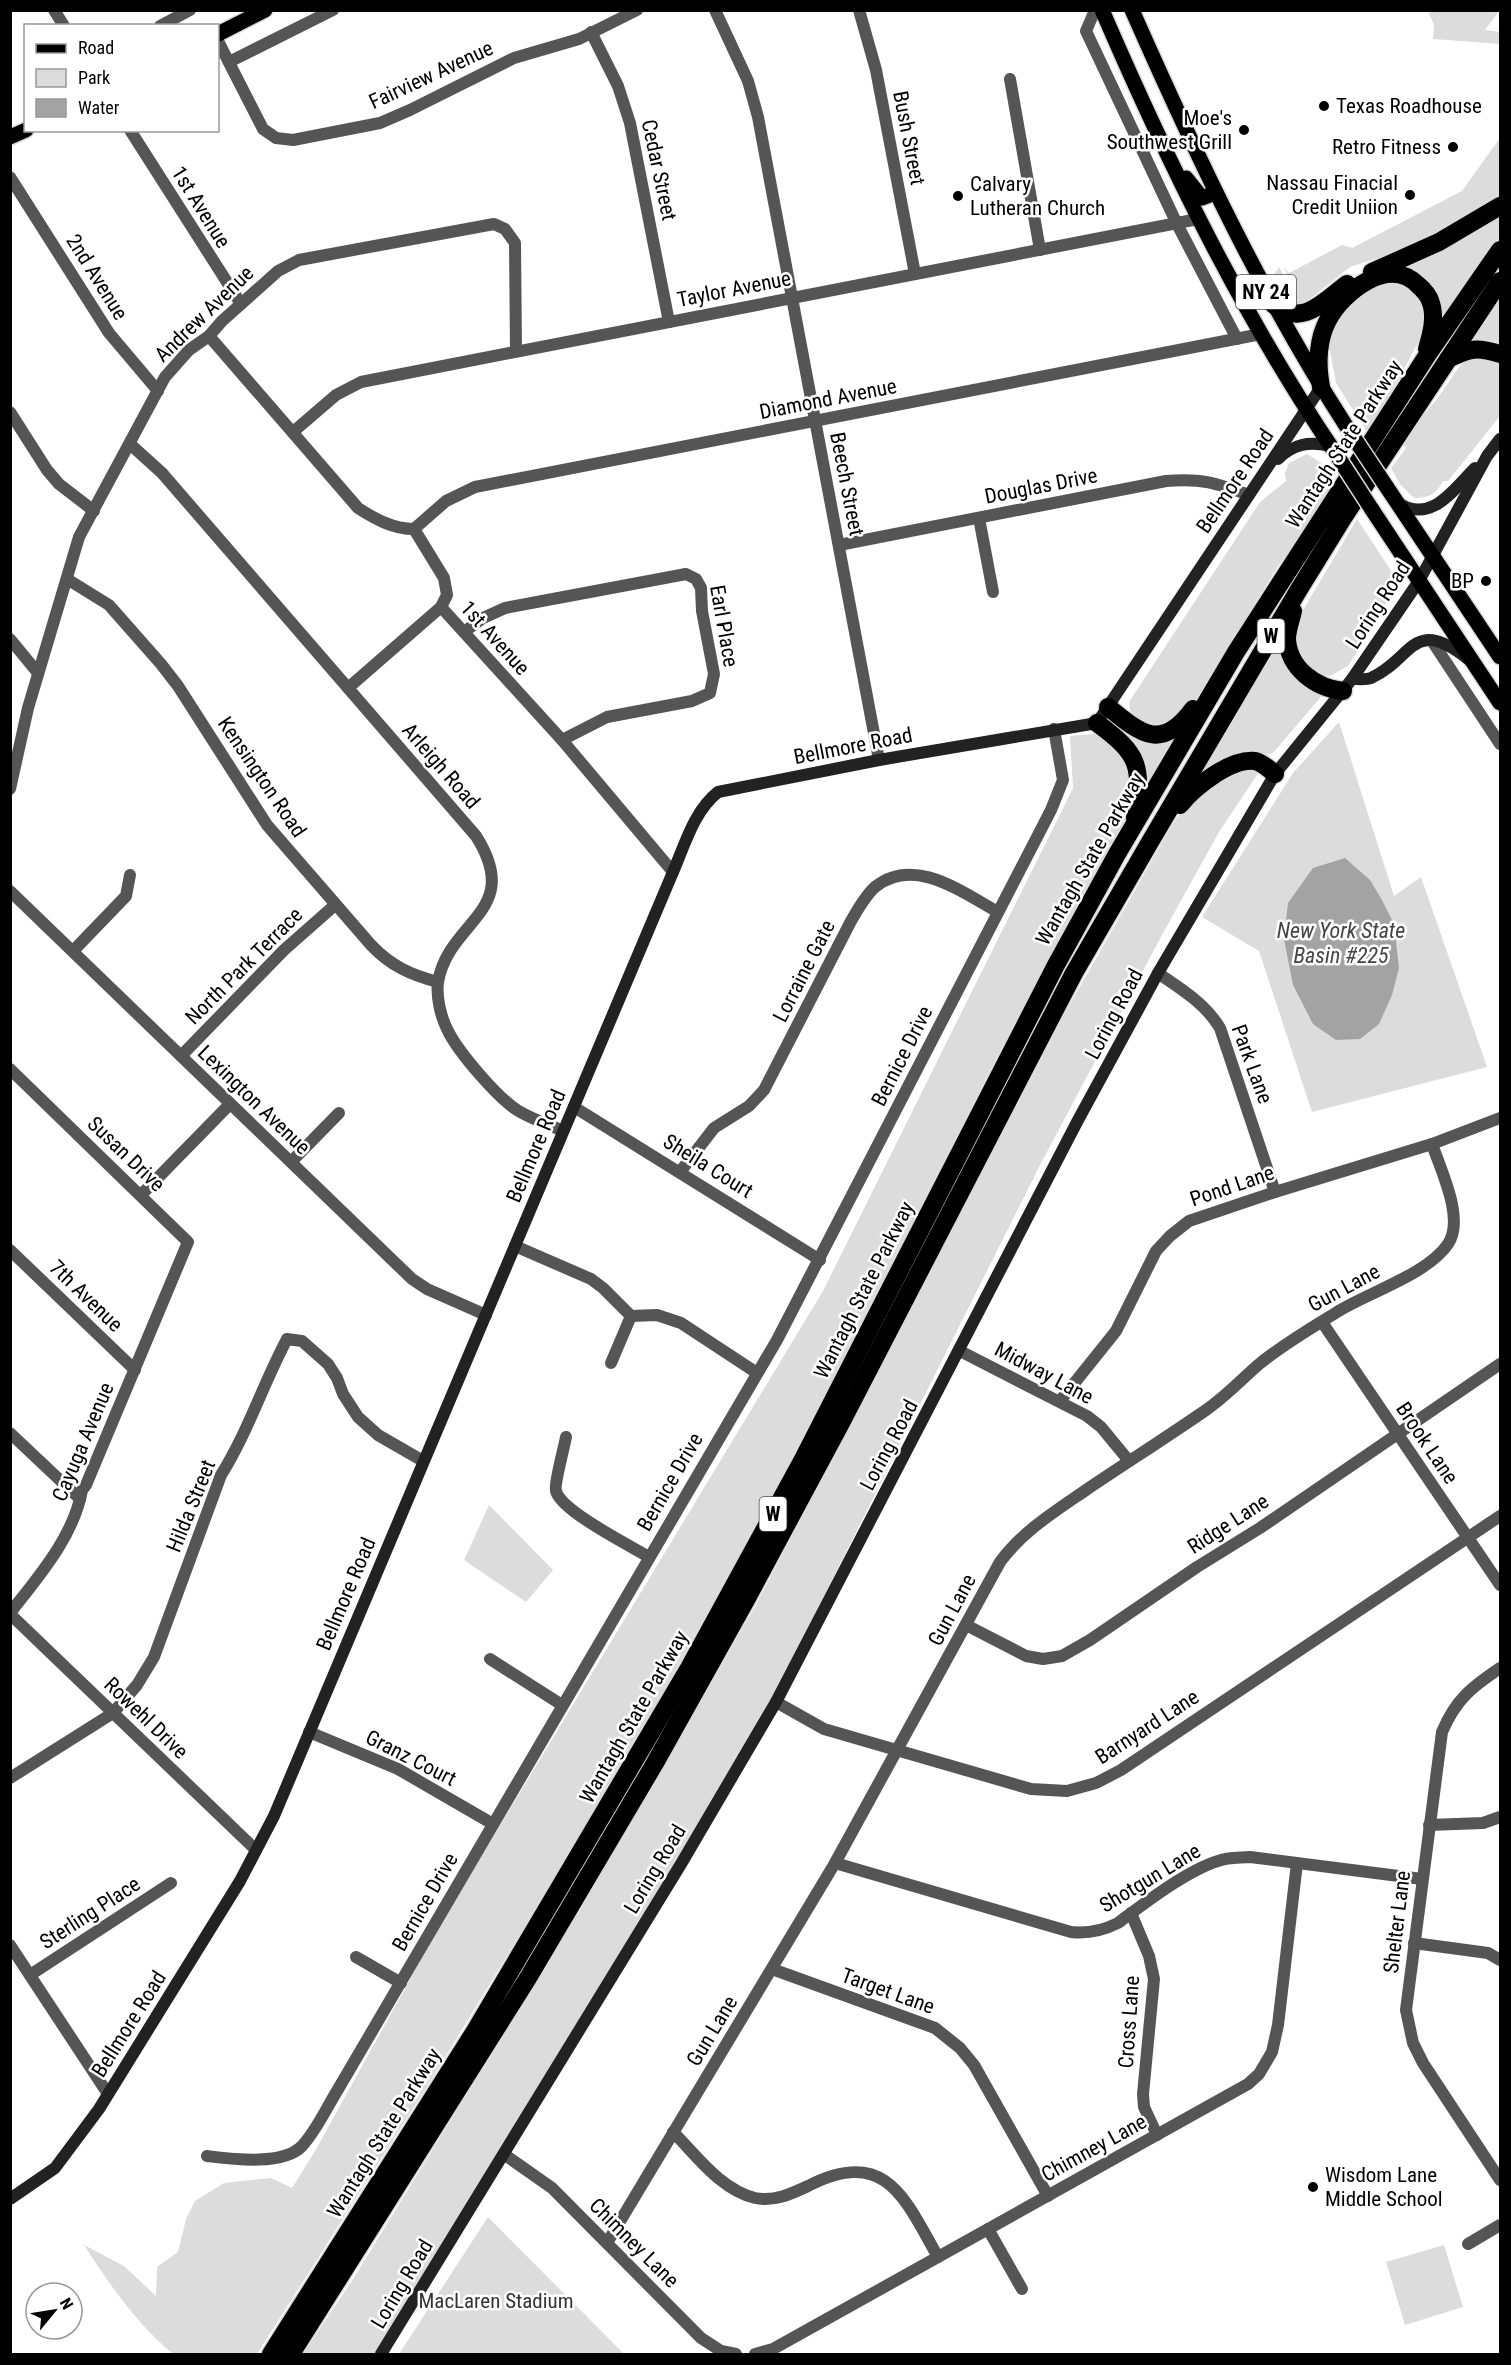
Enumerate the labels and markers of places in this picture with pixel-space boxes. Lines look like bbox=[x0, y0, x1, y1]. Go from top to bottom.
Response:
place label: Texas Roadhouse bbox=[1336, 94, 1482, 118]
marker: Texas Roadhouse bbox=[1317, 99, 1331, 113]
place label: Moe's Southwest Grill bbox=[1107, 106, 1232, 154]
marker: Moe's Southwest Grill bbox=[1237, 123, 1251, 137]
place label: Retro Fitness bbox=[1332, 135, 1441, 159]
marker: Retro Fitness bbox=[1446, 140, 1460, 154]
place label: Nassau Finacial Credit Uniion bbox=[1266, 171, 1398, 219]
place label: Calvary Lutheran Church bbox=[970, 172, 1105, 220]
marker: Nassau Finacial Credit Uniion bbox=[1403, 188, 1417, 202]
marker: Calvary Lutheran Church bbox=[951, 189, 965, 203]
place label: BP bbox=[1451, 569, 1474, 593]
marker: BP bbox=[1479, 574, 1493, 588]
place label: Wisdom Lane Middle School bbox=[1325, 2163, 1443, 2211]
marker: Wisdom Lane Middle School bbox=[1306, 2180, 1320, 2194]

